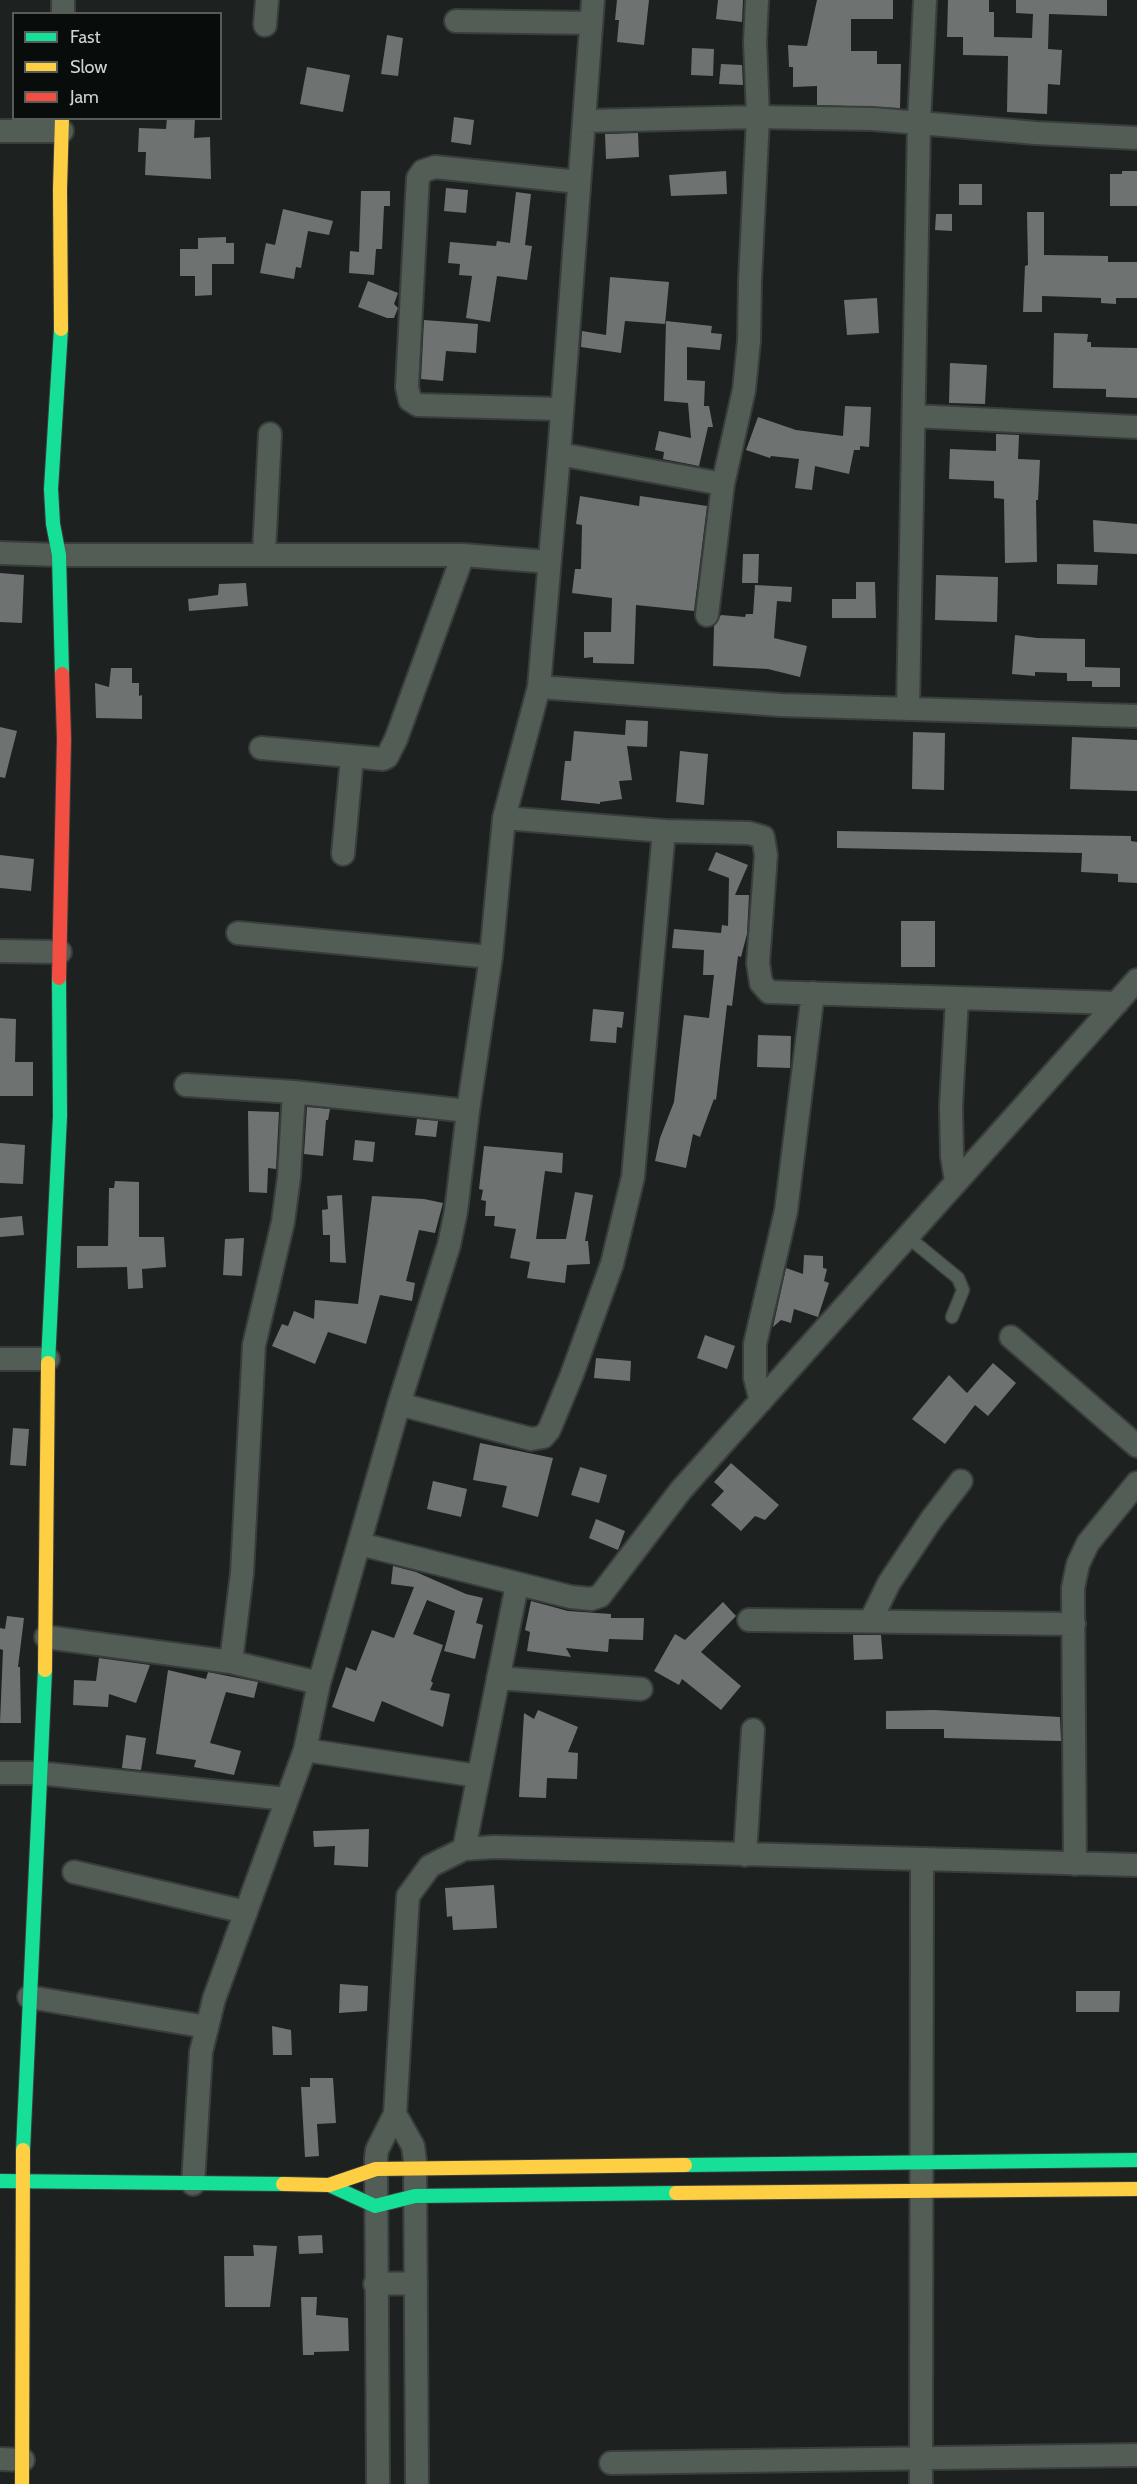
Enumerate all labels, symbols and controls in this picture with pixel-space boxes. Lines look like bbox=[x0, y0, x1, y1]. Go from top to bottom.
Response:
legend bbox=[12, 12, 222, 120]
text: Fast bbox=[70, 26, 101, 48]
text: Slow bbox=[70, 56, 107, 78]
text: Jam bbox=[70, 86, 99, 108]

